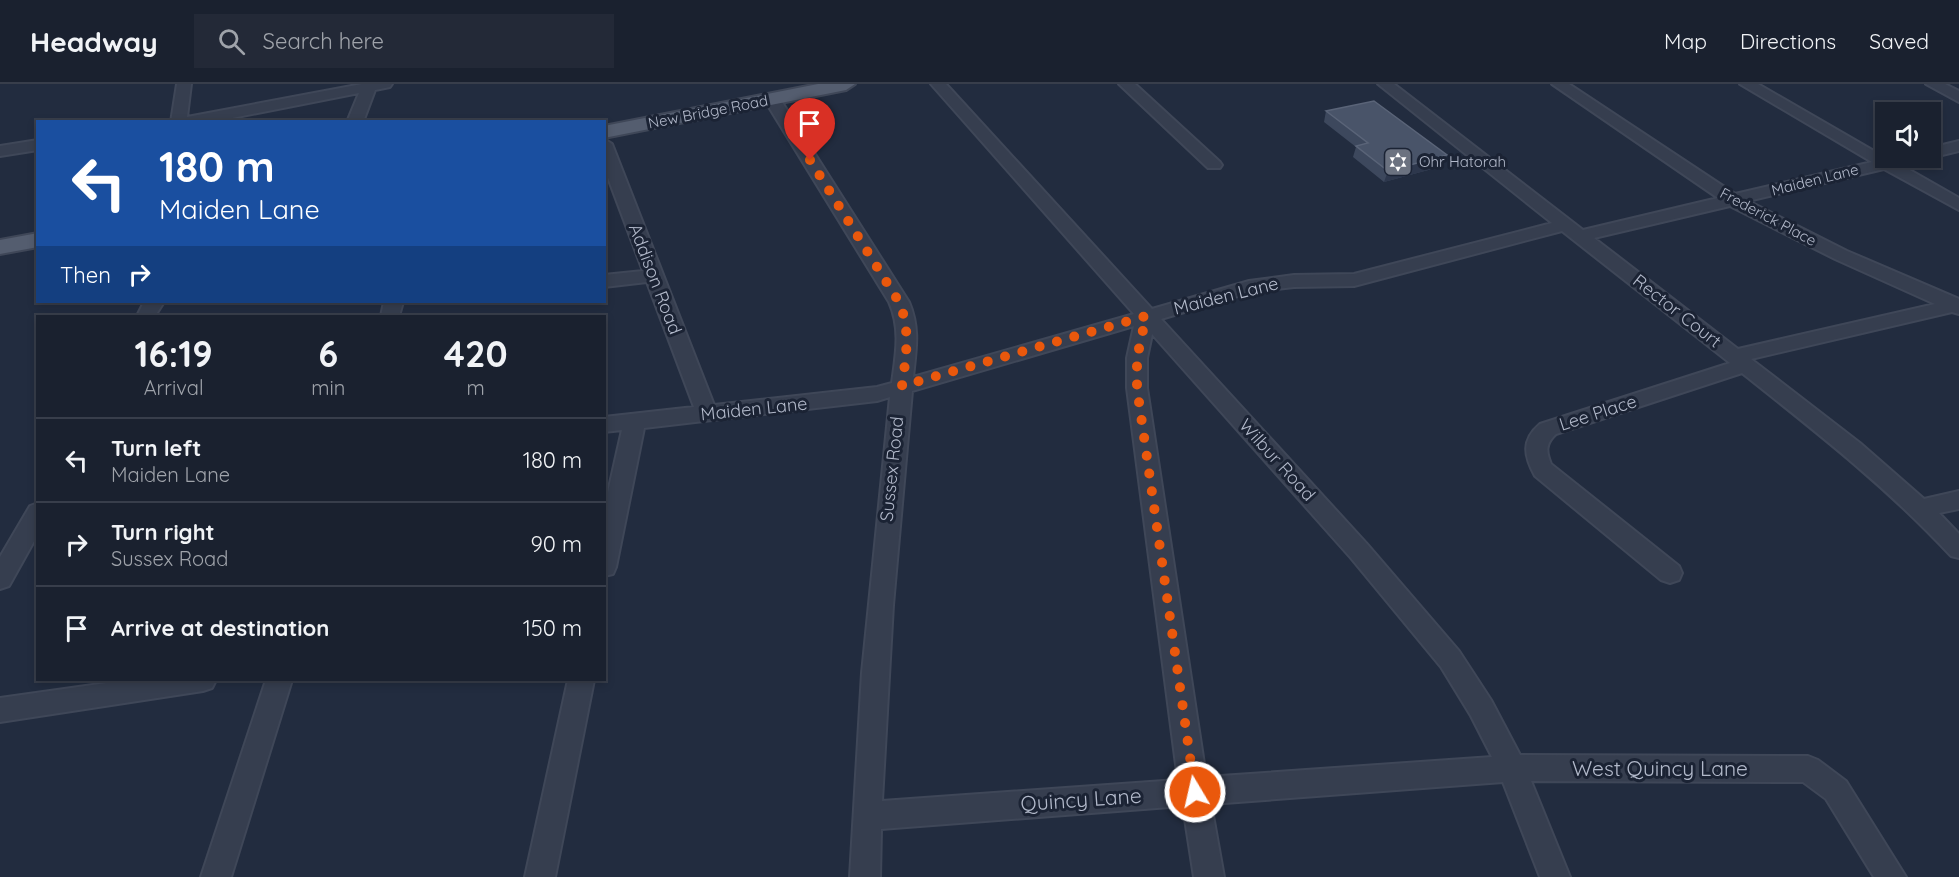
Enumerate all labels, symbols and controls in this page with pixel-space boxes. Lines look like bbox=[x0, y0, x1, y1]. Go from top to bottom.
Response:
search box bbox=[194, 14, 614, 68]
text: Headway bbox=[30, 24, 158, 59]
icon: search bbox=[215, 25, 248, 58]
text: Search here bbox=[263, 27, 384, 55]
text: Map bbox=[1664, 28, 1707, 54]
text: Directions bbox=[1740, 28, 1836, 54]
text: Saved bbox=[1869, 28, 1929, 54]
street label: New Bridge Road bbox=[646, 91, 769, 132]
pin bbox=[784, 98, 835, 160]
map controls bbox=[1875, 102, 1941, 168]
button: sound bbox=[1875, 102, 1941, 168]
icon: arrive bbox=[793, 107, 826, 140]
text: 180 m bbox=[159, 140, 275, 193]
icon: left bbox=[60, 144, 138, 222]
synagogue icon: Ohr Hatorah bbox=[1382, 146, 1414, 178]
place label: Ohr Hatorah bbox=[1419, 152, 1506, 171]
street label: Maiden Lane bbox=[1769, 159, 1860, 200]
street label: Frederick Place bbox=[1717, 183, 1820, 250]
text: Maiden Lane bbox=[159, 192, 320, 226]
street label: Addison Road bbox=[624, 220, 687, 337]
icon: right bbox=[123, 258, 156, 291]
text: Then bbox=[60, 261, 111, 289]
street label: Rector Court bbox=[1628, 269, 1726, 352]
street label: Maiden Lane bbox=[1171, 271, 1281, 320]
text: 16:19 bbox=[134, 331, 213, 376]
text: 6 bbox=[318, 331, 338, 376]
text: 420 bbox=[444, 331, 508, 376]
text: Arrival bbox=[144, 375, 204, 400]
text: min bbox=[311, 375, 345, 400]
text: m bbox=[467, 375, 485, 400]
street label: Lee Place bbox=[1556, 389, 1639, 436]
street label: Maiden Lane bbox=[699, 391, 808, 426]
street label: Wilbur Road bbox=[1234, 414, 1320, 506]
street label: Sussex Road bbox=[875, 415, 908, 523]
text: Turn left bbox=[111, 434, 201, 462]
icon: left bbox=[60, 444, 93, 477]
text: 180 m bbox=[523, 446, 582, 474]
text: Maiden Lane bbox=[111, 462, 230, 487]
text: Turn right bbox=[111, 518, 215, 546]
icon: right bbox=[60, 528, 93, 561]
text: 90 m bbox=[531, 530, 582, 558]
text: Sussex Road bbox=[111, 546, 228, 571]
icon: arrive bbox=[60, 612, 93, 645]
text: Arrive at destination bbox=[111, 614, 329, 642]
text: 150 m bbox=[523, 614, 582, 642]
street label: West Quincy Lane bbox=[1572, 755, 1748, 781]
position arrow bbox=[1163, 760, 1227, 824]
street label: Quincy Lane bbox=[1020, 782, 1142, 816]

